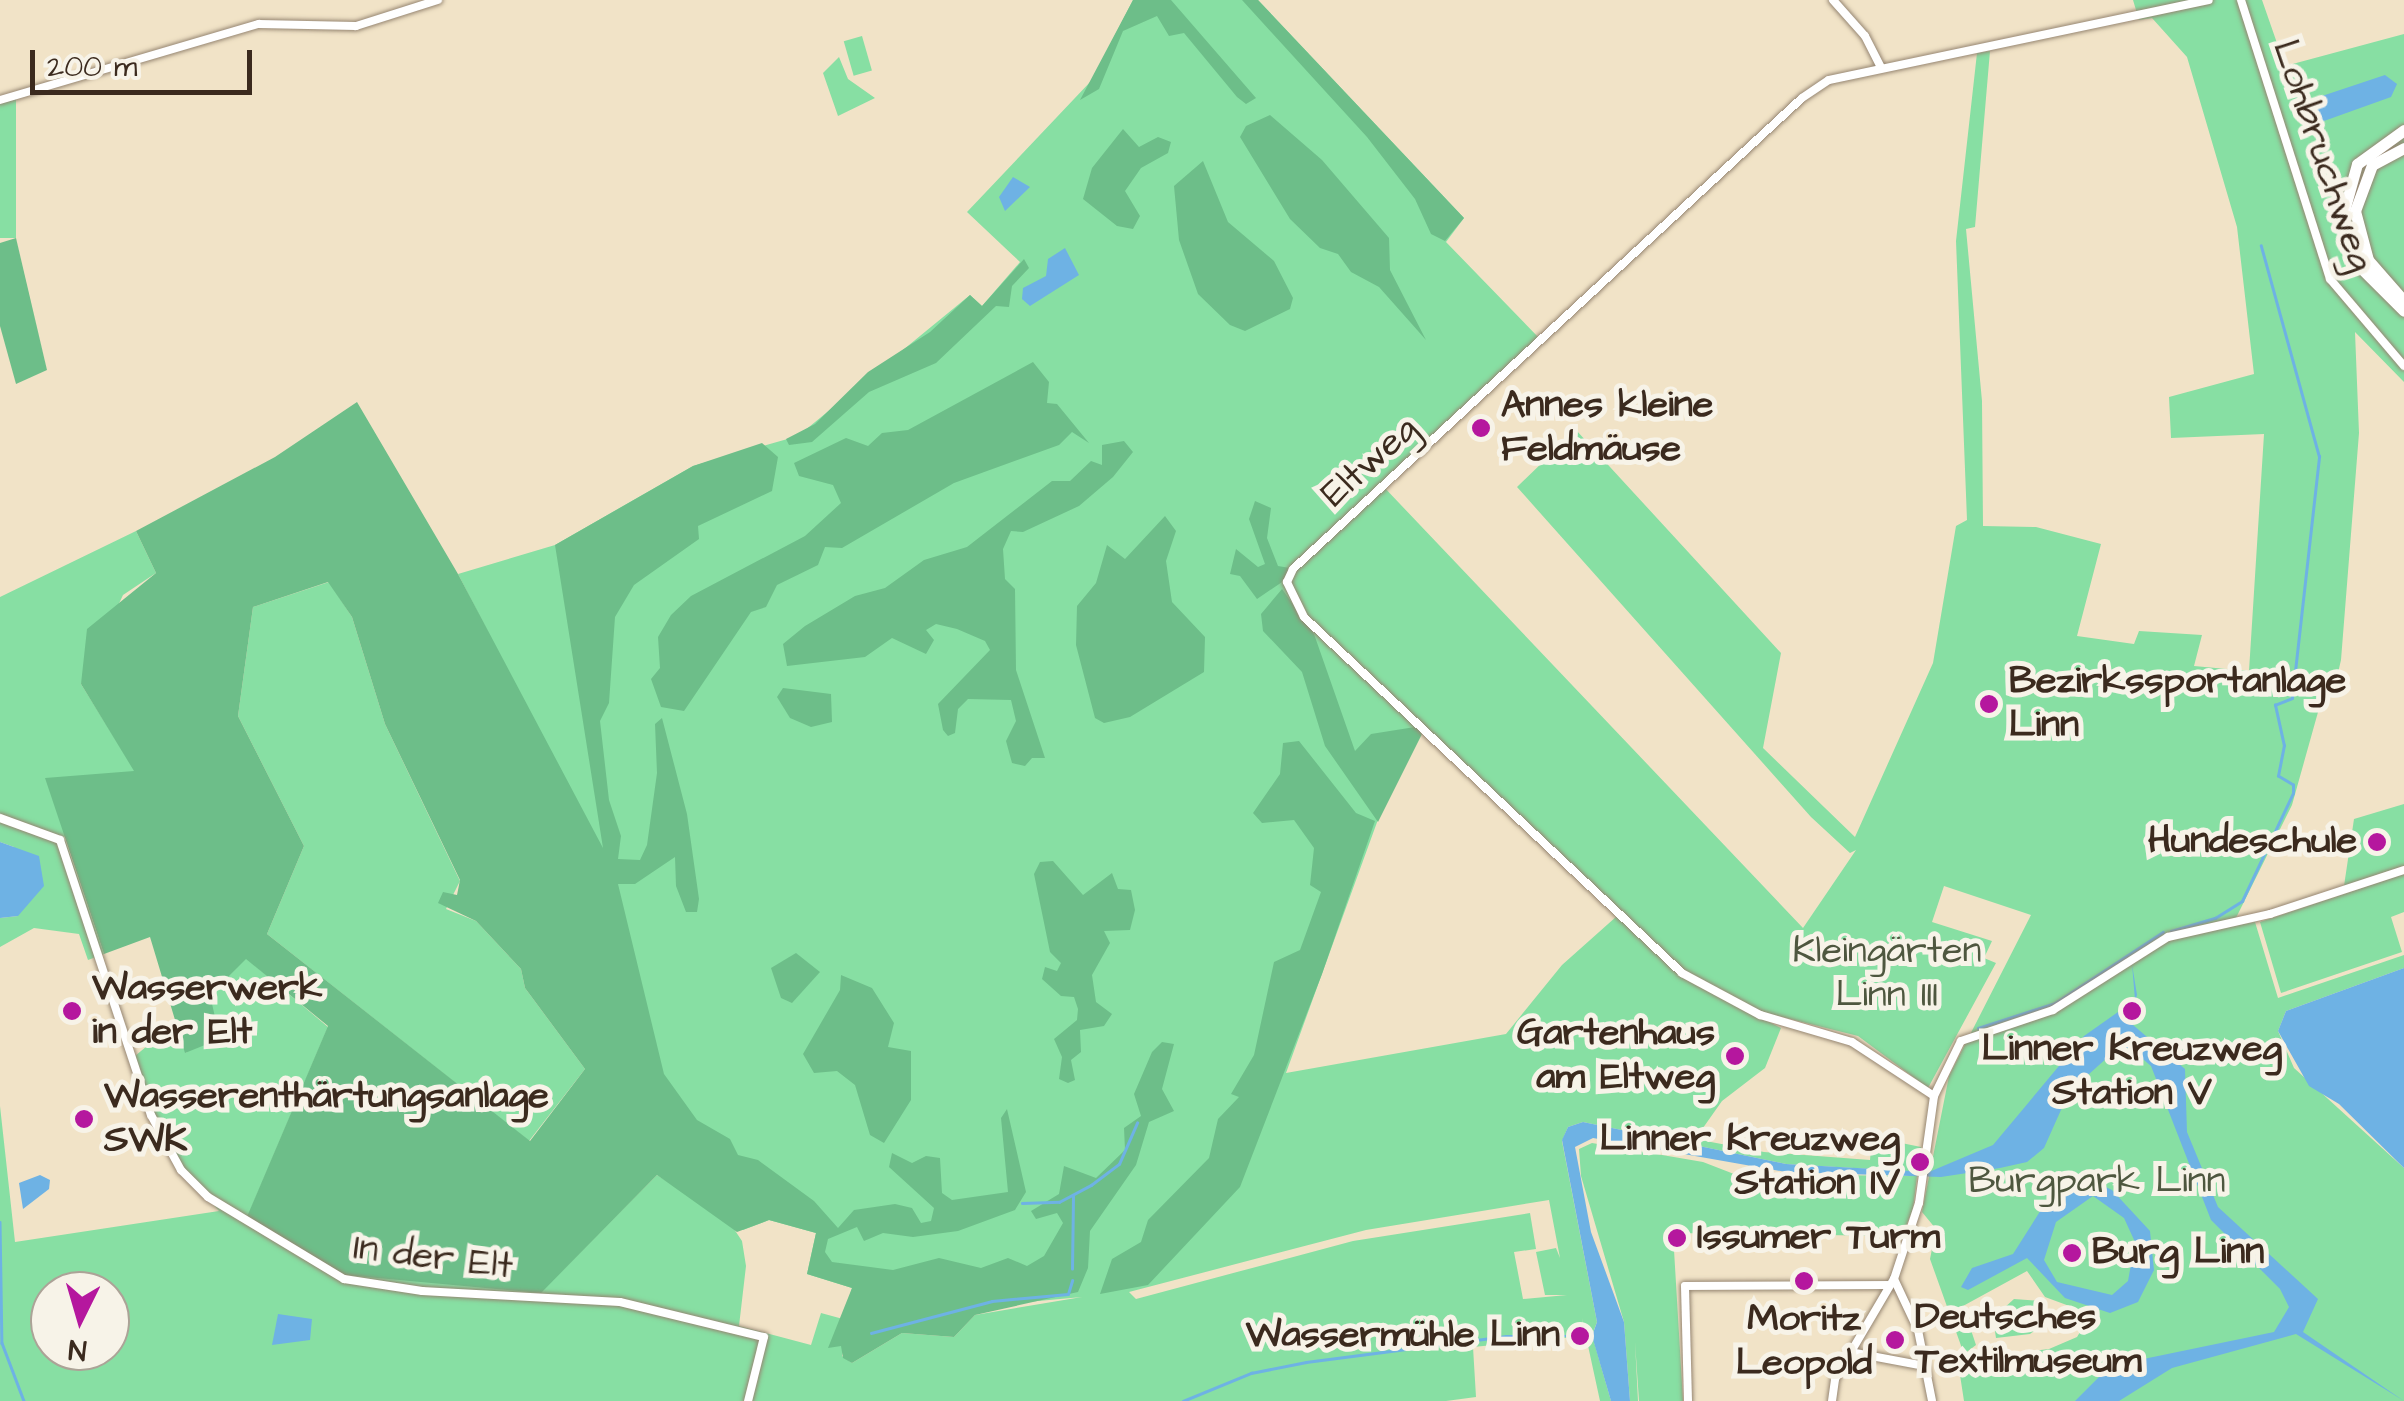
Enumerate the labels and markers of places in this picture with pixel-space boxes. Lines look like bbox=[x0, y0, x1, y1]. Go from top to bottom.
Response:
place label: Annes kleine Feldmäuse bbox=[1501, 383, 1713, 472]
marker: Annes kleine Feldmäuse bbox=[1470, 417, 1492, 439]
place label: Bezirkssportanlage Linn bbox=[2009, 659, 2346, 748]
marker: Bezirkssportanlage Linn bbox=[1978, 693, 2000, 715]
place label: Hundeschule bbox=[2148, 819, 2357, 865]
marker: Hundeschule bbox=[2366, 831, 2388, 853]
place label: Wasserwerk in der Elt bbox=[92, 966, 322, 1056]
marker: Wasserwerk in der Elt bbox=[61, 1000, 83, 1022]
marker: Linner Kreuzweg Station V bbox=[2121, 1000, 2143, 1022]
place label: Gartenhaus am Eltweg bbox=[1517, 1011, 1715, 1100]
place label: Linner Kreuzweg Station V bbox=[1982, 1027, 2282, 1116]
marker: Gartenhaus am Eltweg bbox=[1724, 1045, 1746, 1067]
place label: Wasserenthärtungsanlage SWK bbox=[104, 1074, 549, 1164]
marker: Wasserenthärtungsanlage SWK bbox=[73, 1108, 95, 1130]
place label: Linner Kreuzweg Station IV bbox=[1600, 1117, 1900, 1206]
marker: Linner Kreuzweg Station IV bbox=[1909, 1151, 1931, 1173]
place label: Issumer Turm bbox=[1697, 1215, 1940, 1261]
marker: Issumer Turm bbox=[1666, 1227, 1688, 1249]
place label: Burg Linn bbox=[2092, 1230, 2264, 1276]
marker: Burg Linn bbox=[2061, 1242, 2083, 1264]
marker: Moritz Leopold bbox=[1793, 1270, 1815, 1292]
place label: Deutsches Textilmuseum bbox=[1915, 1295, 2142, 1385]
place label: Moritz Leopold bbox=[1736, 1297, 1872, 1386]
place label: Wassermühle Linn bbox=[1246, 1313, 1560, 1359]
marker: Wassermühle Linn bbox=[1569, 1325, 1591, 1347]
marker: Deutsches Textilmuseum bbox=[1884, 1329, 1906, 1351]

